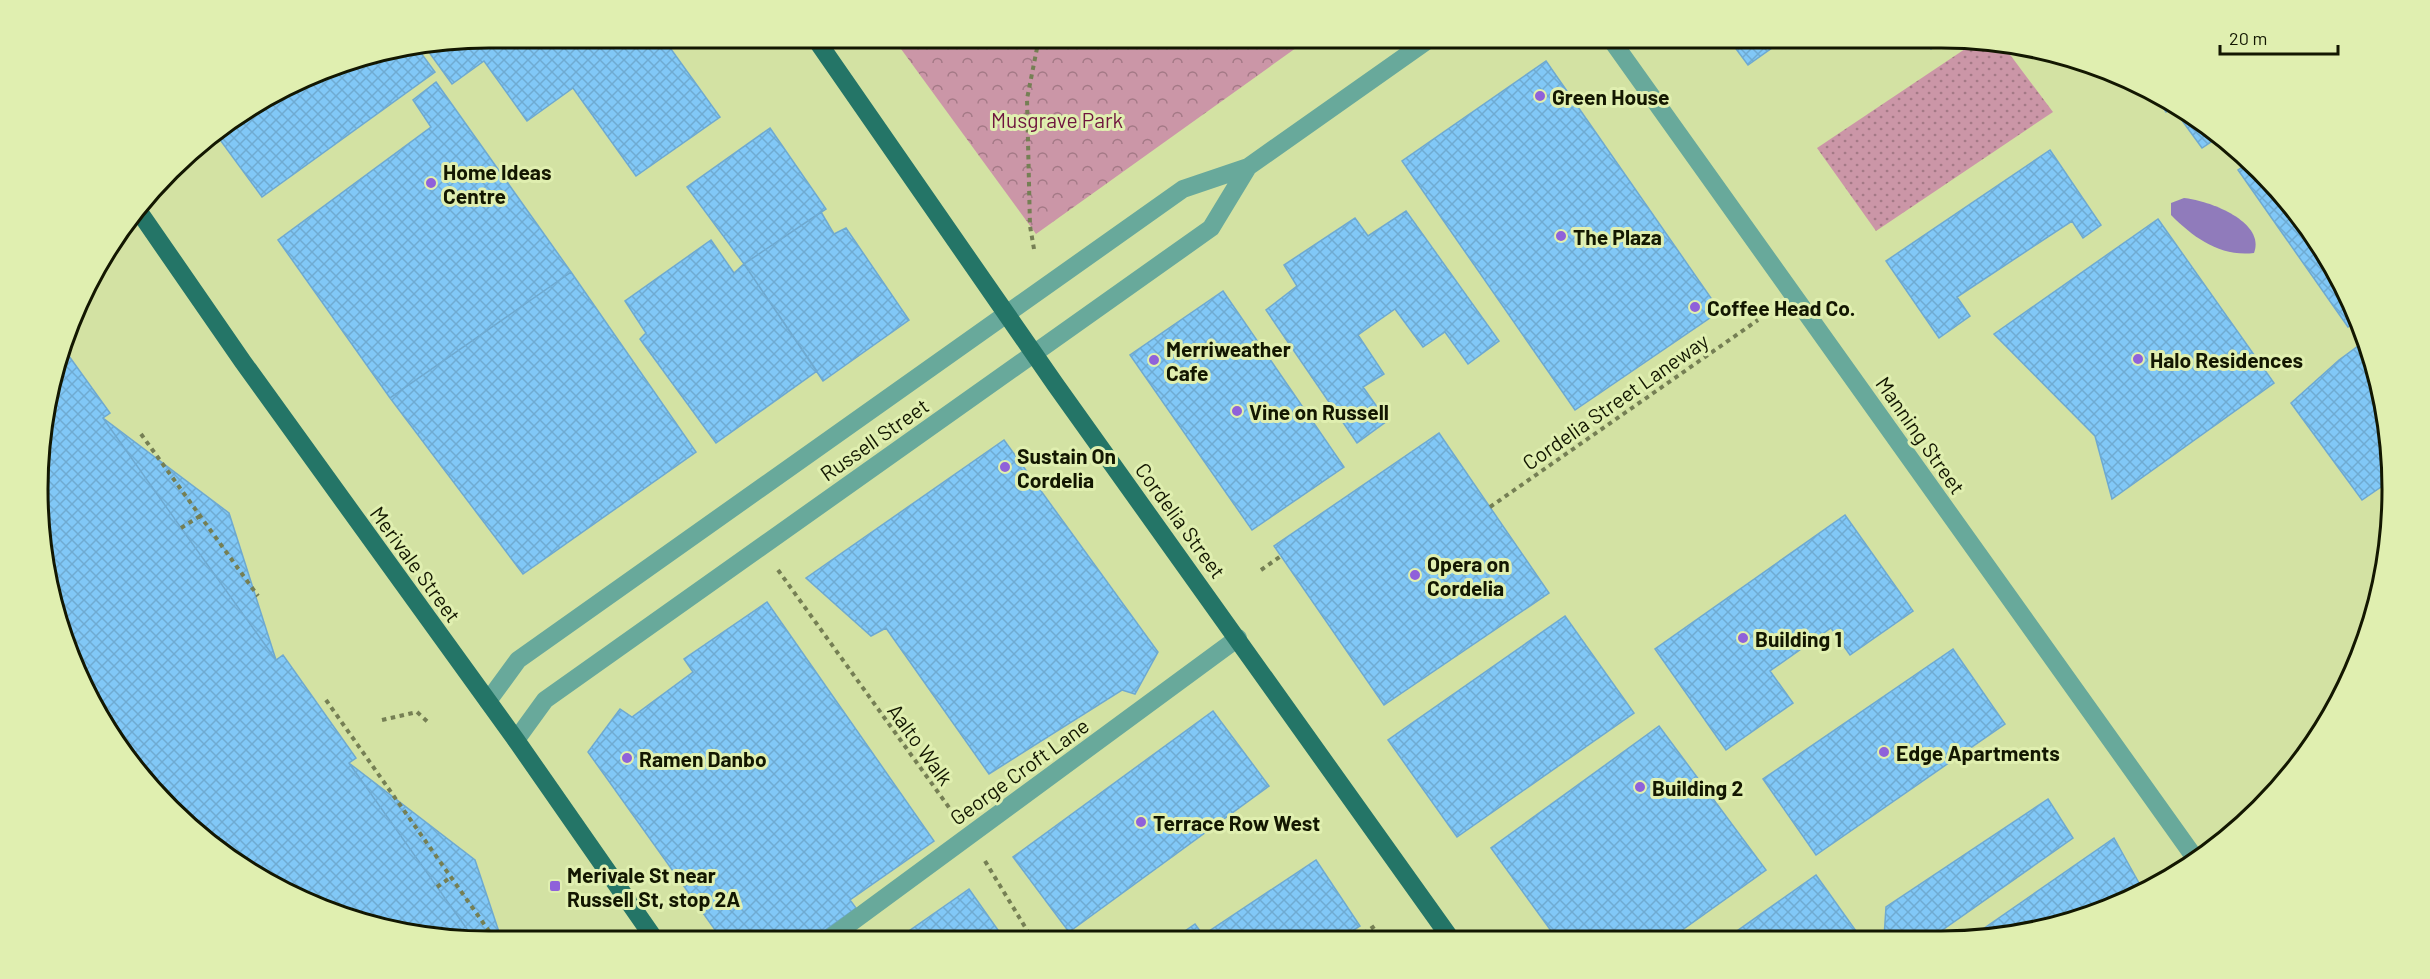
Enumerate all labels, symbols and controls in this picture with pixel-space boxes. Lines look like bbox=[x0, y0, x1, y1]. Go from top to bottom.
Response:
scale bar bbox=[2220, 18, 2338, 56]
text: 20 m bbox=[2229, 27, 2267, 49]
place label: Green House bbox=[1552, 84, 1670, 109]
marker: Green House bbox=[1533, 89, 1547, 103]
park label: Musgrave Park bbox=[991, 107, 1123, 132]
place label: Home Ideas Centre bbox=[443, 159, 551, 208]
marker: Home Ideas Centre bbox=[424, 176, 438, 190]
place label: The Plaza bbox=[1573, 224, 1662, 249]
marker: The Plaza bbox=[1554, 229, 1568, 243]
place label: Coffee Head Co. bbox=[1707, 295, 1855, 320]
marker: Coffee Head Co. bbox=[1688, 300, 1702, 314]
street label: Cordelia Street Laneway bbox=[1517, 327, 1713, 475]
place label: Merriweather Cafe bbox=[1166, 336, 1291, 385]
place label: Halo Residences bbox=[2150, 347, 2303, 372]
marker: Halo Residences bbox=[2131, 352, 2145, 366]
marker: Merriweather Cafe bbox=[1147, 353, 1161, 367]
street label: Manning Street bbox=[1871, 371, 1971, 499]
street label: Russell Street bbox=[815, 393, 933, 485]
place label: Vine on Russell bbox=[1249, 399, 1389, 424]
marker: Vine on Russell bbox=[1230, 404, 1244, 418]
place label: Sustain On Cordelia bbox=[1017, 443, 1116, 492]
street label: Cordelia Street bbox=[1131, 457, 1231, 583]
marker: Sustain On Cordelia bbox=[998, 460, 1012, 474]
street label: Merivale Street bbox=[366, 501, 466, 627]
place label: Opera on Cordelia bbox=[1427, 551, 1510, 600]
marker: Opera on Cordelia bbox=[1408, 568, 1422, 582]
place label: Building 1 bbox=[1755, 626, 1842, 651]
marker: Building 1 bbox=[1736, 631, 1750, 645]
street label: Aalto Walk bbox=[883, 698, 959, 790]
street label: George Croft Lane bbox=[945, 712, 1093, 830]
place label: Edge Apartments bbox=[1896, 740, 2060, 765]
marker: Edge Apartments bbox=[1877, 745, 1891, 759]
place label: Ramen Danbo bbox=[639, 746, 767, 771]
marker: Ramen Danbo bbox=[620, 751, 634, 765]
place label: Building 2 bbox=[1652, 775, 1743, 800]
marker: Building 2 bbox=[1633, 780, 1647, 794]
place label: Terrace Row West bbox=[1153, 810, 1320, 835]
marker: Terrace Row West bbox=[1134, 815, 1148, 829]
place label: Merivale St near Russell St, stop 2A bbox=[567, 862, 740, 911]
marker: Merivale St near Russell St, stop 2A bbox=[548, 879, 562, 893]

